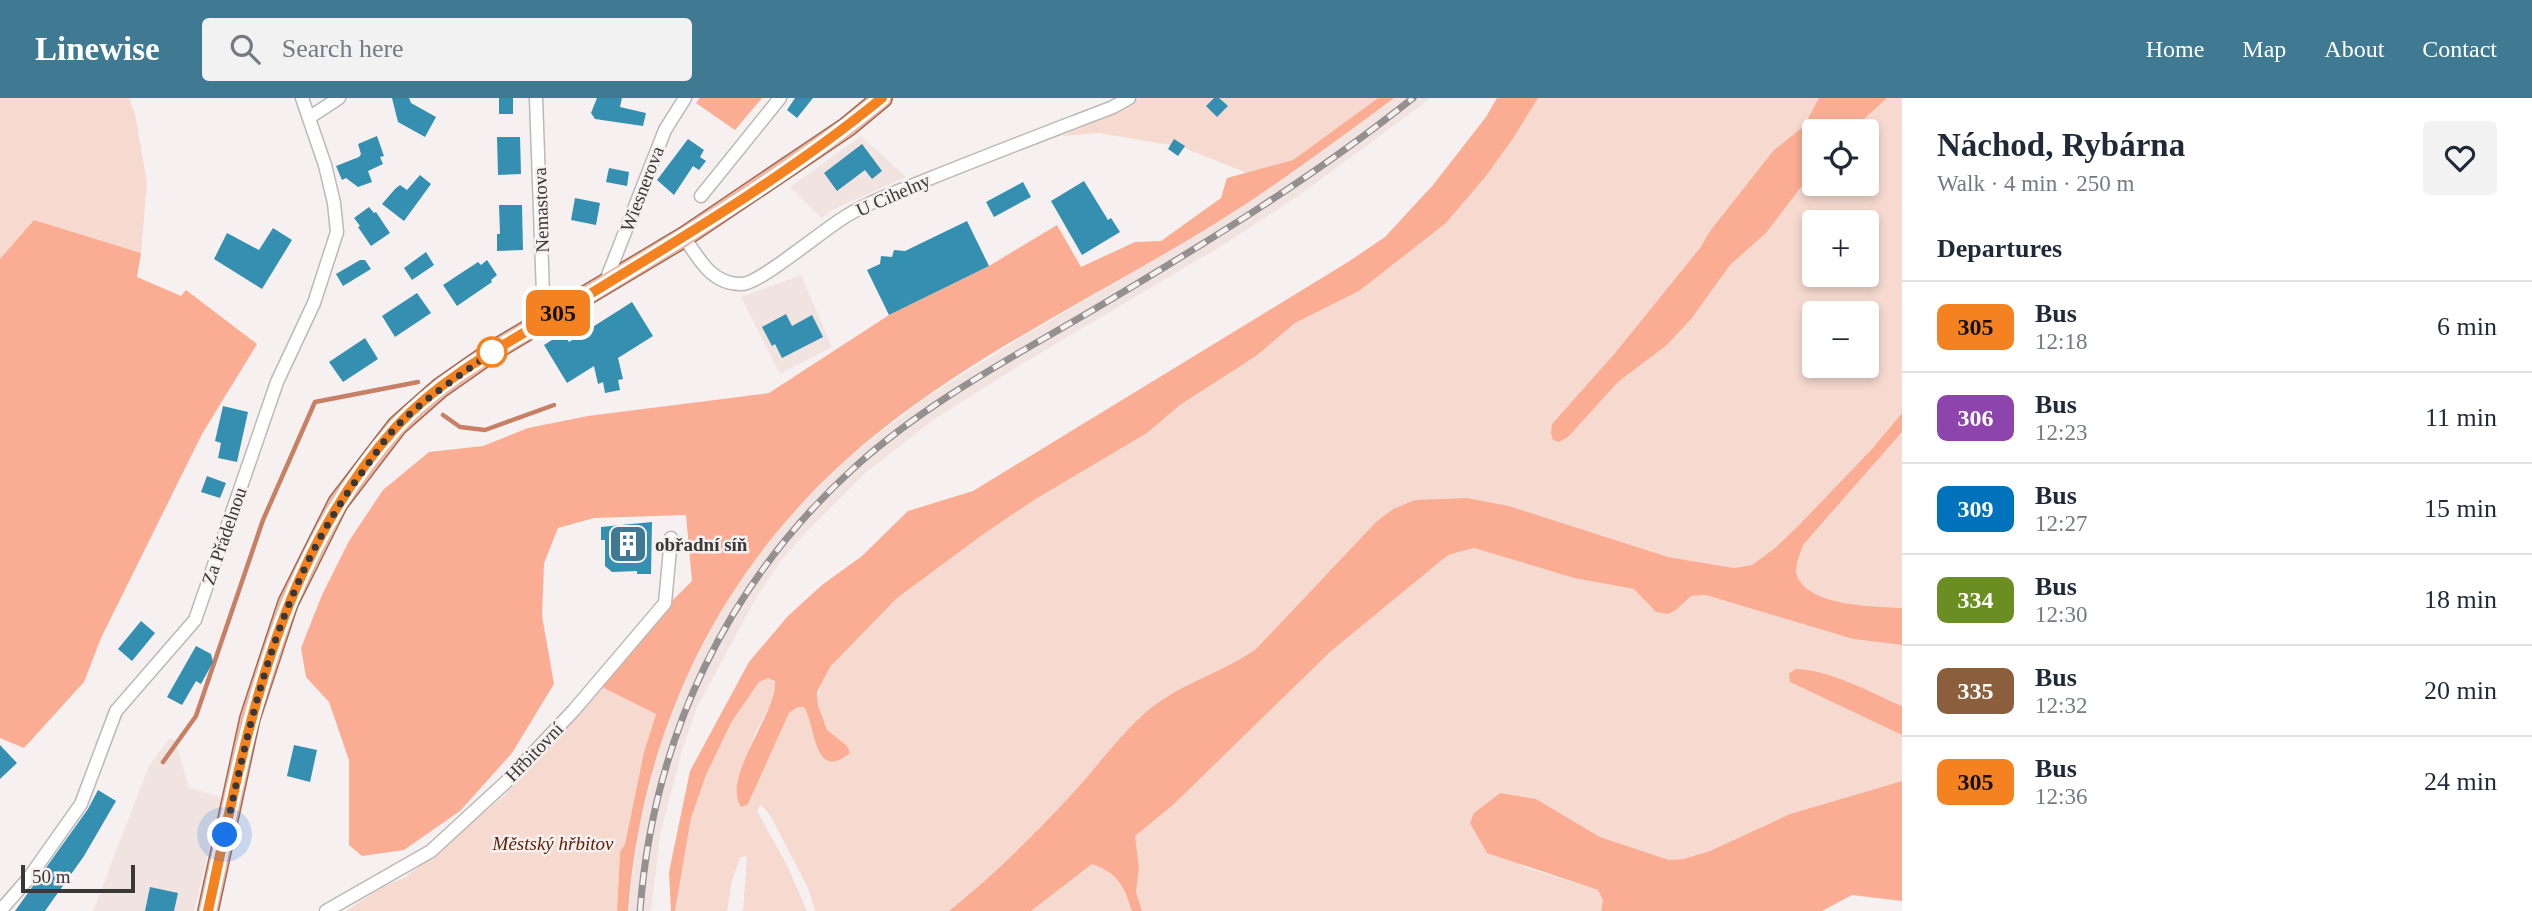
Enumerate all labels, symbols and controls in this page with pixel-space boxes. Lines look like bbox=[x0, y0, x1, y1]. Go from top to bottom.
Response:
search box bbox=[202, 18, 692, 81]
icon: search bbox=[226, 30, 264, 68]
text: Linewise bbox=[35, 31, 160, 67]
text: Search here bbox=[282, 34, 404, 63]
text: Home bbox=[2146, 36, 2204, 62]
text: Map bbox=[2242, 36, 2286, 62]
text: About bbox=[2324, 36, 2384, 62]
text: Contact bbox=[2422, 36, 2497, 62]
map controls bbox=[1802, 119, 1879, 378]
button: locate bbox=[1802, 119, 1879, 196]
button: heart bbox=[2423, 121, 2497, 195]
text: Náchod, Rybárna bbox=[1937, 127, 2185, 163]
street label: Wiesnerova bbox=[616, 143, 668, 235]
street label: Nemastova bbox=[529, 166, 553, 253]
street label: U Cihelny bbox=[853, 169, 934, 221]
text: Walk · 4 min · 250 m bbox=[1937, 171, 2134, 196]
button: + bbox=[1802, 210, 1879, 287]
text: Departures bbox=[1937, 234, 2062, 263]
line badge: 305 bbox=[518, 290, 598, 336]
text: Bus bbox=[2035, 299, 2077, 328]
text: 305 bbox=[540, 300, 576, 326]
button: − bbox=[1802, 301, 1879, 378]
text: 6 min bbox=[2437, 312, 2497, 341]
text: 305 bbox=[1958, 314, 1994, 340]
text: 12:18 bbox=[2035, 329, 2087, 354]
unlabelled marker bbox=[477, 337, 507, 367]
text: Bus bbox=[2035, 390, 2077, 419]
text: 11 min bbox=[2425, 403, 2497, 432]
text: 306 bbox=[1958, 405, 1994, 431]
text: 12:23 bbox=[2035, 420, 2087, 445]
text: Bus bbox=[2035, 481, 2077, 510]
street label: Za Přádelnou bbox=[197, 484, 251, 588]
text: 15 min bbox=[2424, 494, 2497, 523]
text: 309 bbox=[1958, 496, 1994, 522]
text: 12:27 bbox=[2035, 511, 2087, 536]
building icon: obřadní síň bbox=[607, 523, 649, 565]
place label: obřadní síň bbox=[655, 534, 748, 555]
text: Bus bbox=[2035, 572, 2077, 601]
text: 18 min bbox=[2424, 585, 2497, 614]
text: 334 bbox=[1958, 587, 1994, 613]
text: 12:30 bbox=[2035, 602, 2087, 627]
text: Bus bbox=[2035, 663, 2077, 692]
text: 20 min bbox=[2424, 676, 2497, 705]
text: 335 bbox=[1958, 678, 1994, 704]
text: 12:32 bbox=[2035, 693, 2087, 718]
street label: Hřbitovní bbox=[501, 718, 568, 786]
text: Bus bbox=[2035, 754, 2077, 783]
text: 24 min bbox=[2424, 767, 2497, 796]
text: 305 bbox=[1958, 769, 1994, 795]
text: 12:36 bbox=[2035, 784, 2087, 809]
your location bbox=[207, 817, 242, 852]
park label: Městský hřbitov bbox=[492, 833, 614, 854]
scale bar bbox=[21, 862, 135, 894]
text: 50 m bbox=[32, 866, 71, 887]

